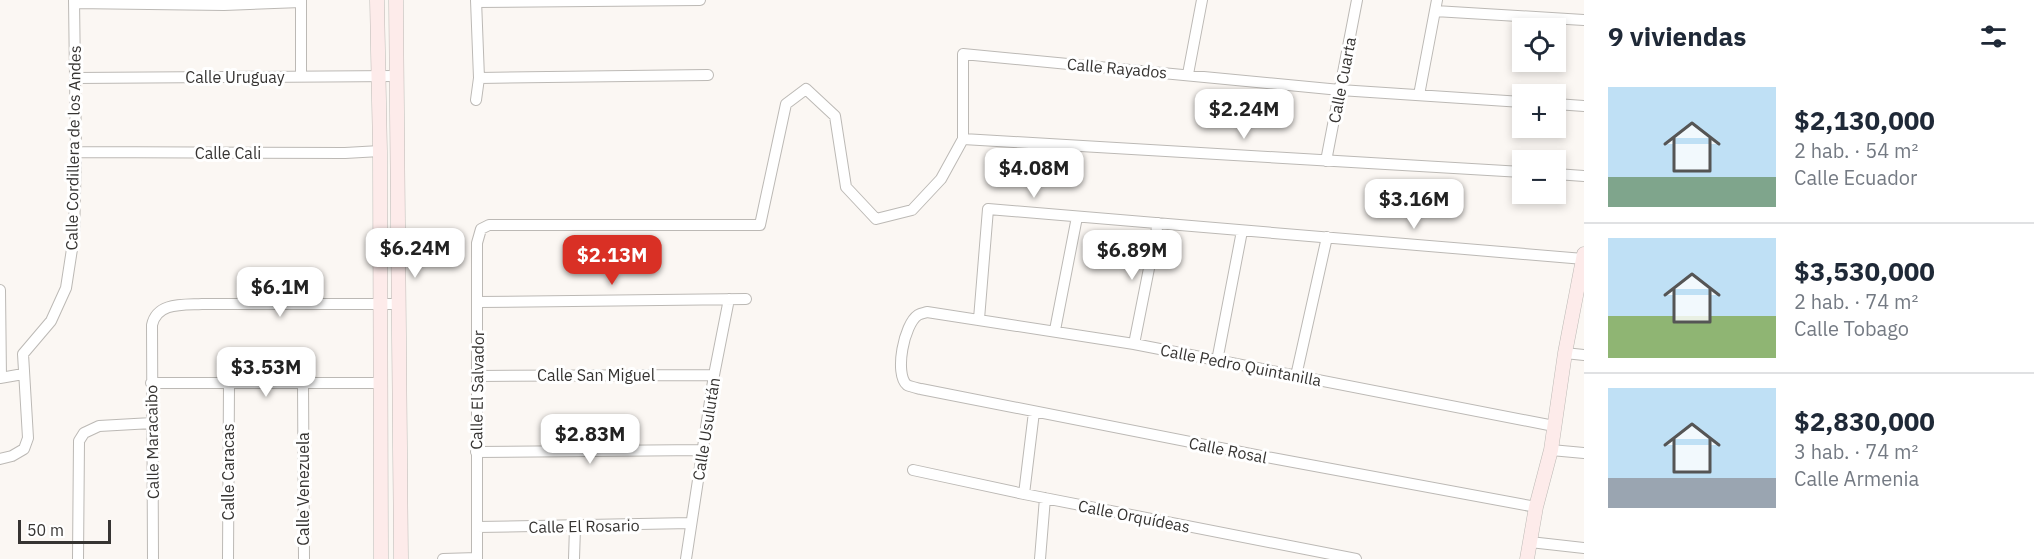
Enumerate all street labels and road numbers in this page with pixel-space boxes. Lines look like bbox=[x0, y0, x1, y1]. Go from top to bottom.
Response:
street label: Calle Cuarta bbox=[1324, 35, 1360, 125]
street label: Calle Cordillera de los Andes bbox=[61, 45, 85, 251]
street label: Calle Rayados bbox=[1066, 54, 1168, 82]
street label: Calle Uruguay bbox=[185, 67, 285, 87]
street label: Calle Cali bbox=[195, 143, 261, 163]
street label: Calle El Salvador bbox=[466, 330, 488, 450]
street label: Calle Pedro Quintanilla bbox=[1159, 340, 1324, 391]
street label: Calle San Miguel bbox=[537, 365, 655, 385]
street label: Calle Usulután bbox=[688, 376, 724, 482]
street label: Calle Maracaibo bbox=[141, 385, 163, 499]
street label: Calle Caracas bbox=[218, 424, 238, 520]
street label: Calle Venezuela bbox=[293, 432, 313, 546]
street label: Calle Rosal bbox=[1187, 433, 1269, 467]
street label: Calle Orquídeas bbox=[1076, 495, 1192, 537]
street label: Calle El Rosario bbox=[528, 515, 640, 537]

